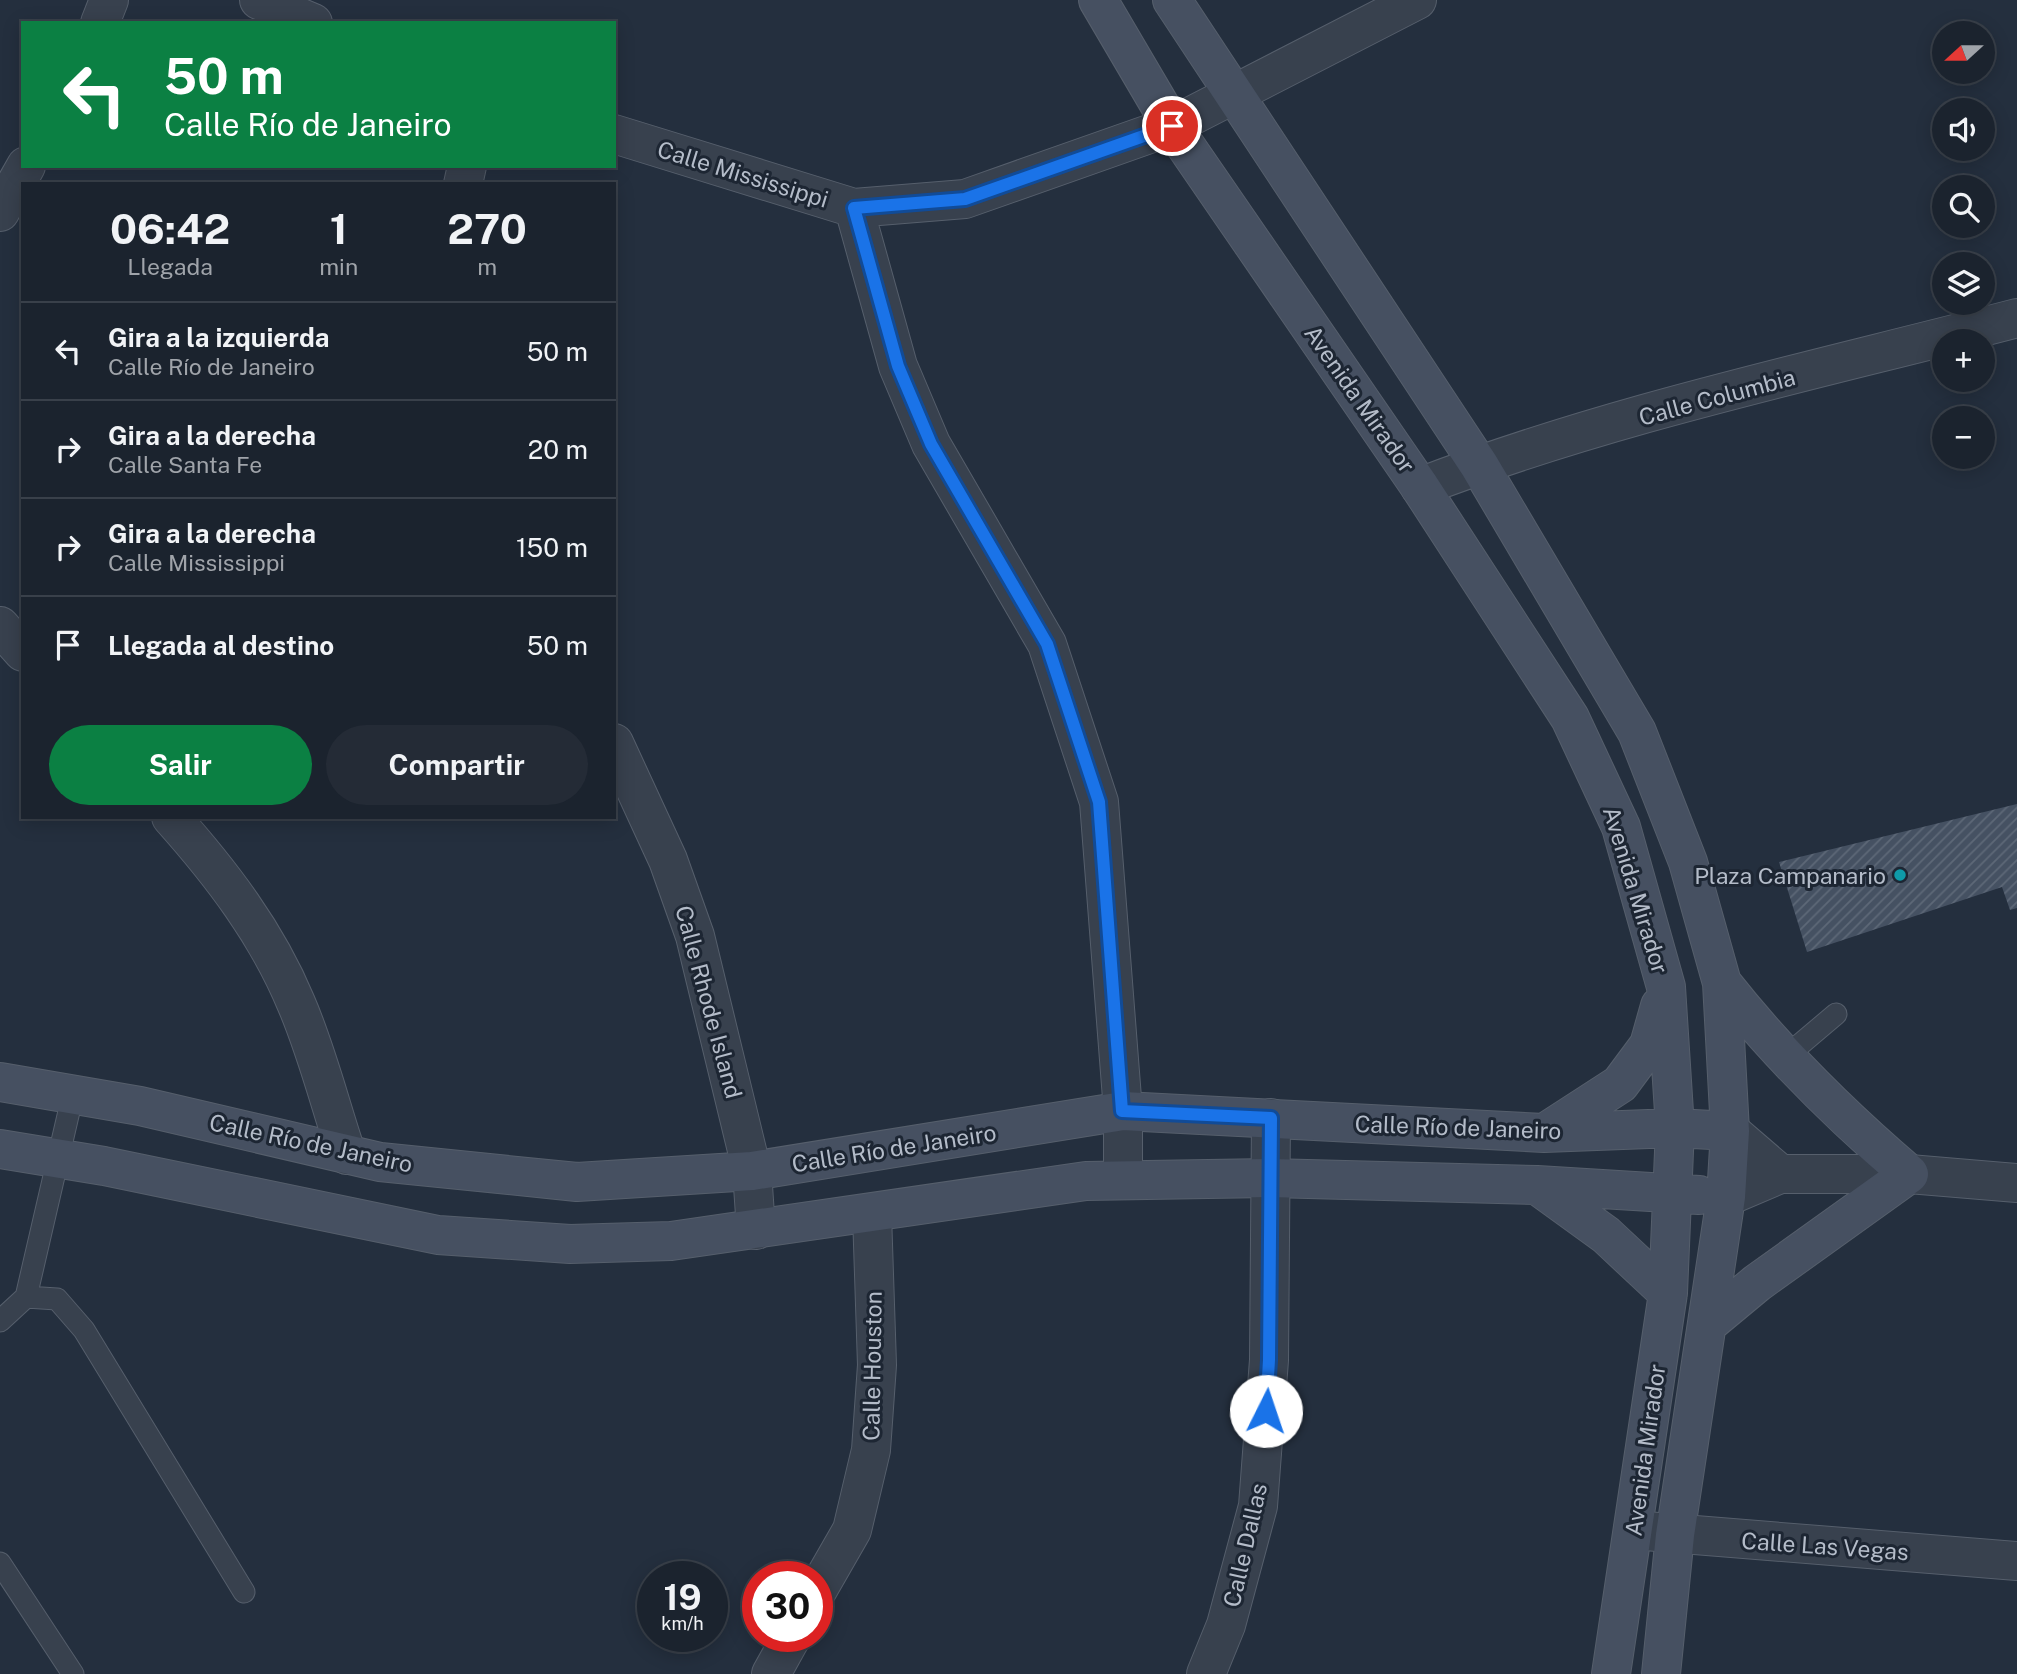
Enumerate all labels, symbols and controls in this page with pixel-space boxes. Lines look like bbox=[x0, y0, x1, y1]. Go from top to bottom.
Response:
north arrow bbox=[1932, 21, 1995, 84]
map controls bbox=[1932, 21, 1995, 469]
text: 50 m bbox=[164, 47, 284, 105]
icon: left bbox=[49, 49, 140, 140]
pin bbox=[1142, 96, 1202, 156]
button: sound bbox=[1932, 98, 1995, 161]
text: Calle Río de Janeiro bbox=[164, 106, 452, 143]
icon: arrive bbox=[1153, 107, 1191, 145]
street label: Calle Mississippi bbox=[654, 135, 832, 213]
button: search bbox=[1932, 175, 1995, 238]
text: 06:42 bbox=[110, 204, 230, 253]
text: 1 bbox=[330, 204, 348, 253]
text: 270 bbox=[447, 204, 527, 253]
button: layers bbox=[1932, 252, 1995, 315]
text: Llegada bbox=[127, 253, 213, 280]
text: min bbox=[319, 253, 358, 280]
text: m bbox=[477, 253, 497, 280]
street label: Avenida Mirador bbox=[1299, 320, 1421, 478]
text: Gira a la izquierda bbox=[108, 322, 330, 353]
button: + bbox=[1932, 329, 1995, 392]
icon: left bbox=[49, 332, 87, 370]
text: 50 m bbox=[527, 336, 588, 367]
text: Calle Río de Janeiro bbox=[108, 353, 315, 380]
street label: Calle Columbia bbox=[1636, 363, 1798, 431]
button: − bbox=[1932, 406, 1995, 469]
text: Gira a la derecha bbox=[108, 420, 316, 451]
icon: right bbox=[49, 430, 87, 468]
text: 20 m bbox=[528, 434, 588, 465]
text: Calle Santa Fe bbox=[108, 451, 262, 478]
text: Gira a la derecha bbox=[108, 518, 316, 549]
icon: right bbox=[49, 528, 87, 566]
text: 150 m bbox=[516, 532, 588, 563]
text: Calle Mississippi bbox=[108, 549, 285, 576]
icon: arrive bbox=[49, 626, 87, 664]
text: Llegada al destino bbox=[108, 630, 334, 661]
text: 50 m bbox=[527, 630, 588, 661]
button: Salir bbox=[49, 725, 312, 805]
button: Compartir bbox=[326, 725, 588, 805]
street label: Avenida Mirador bbox=[1598, 803, 1674, 977]
place label: Plaza Campanario bbox=[1694, 862, 1886, 889]
marker: Plaza Campanario bbox=[1892, 867, 1908, 883]
street label: Calle Rhode Island bbox=[670, 903, 748, 1101]
street label: Calle Río de Janeiro bbox=[207, 1108, 415, 1178]
street label: Calle Río de Janeiro bbox=[1354, 1110, 1562, 1144]
street label: Calle Río de Janeiro bbox=[790, 1118, 998, 1178]
street label: Calle Houston bbox=[857, 1291, 887, 1441]
street label: Avenida Mirador bbox=[1620, 1362, 1670, 1538]
position arrow bbox=[1229, 1374, 1303, 1448]
street label: Calle Dallas bbox=[1218, 1480, 1272, 1610]
street label: Calle Las Vegas bbox=[1740, 1527, 1910, 1565]
speed limit sign: 30 bbox=[742, 1561, 833, 1652]
text: 19 bbox=[663, 1577, 702, 1618]
text: km/h bbox=[661, 1613, 704, 1634]

